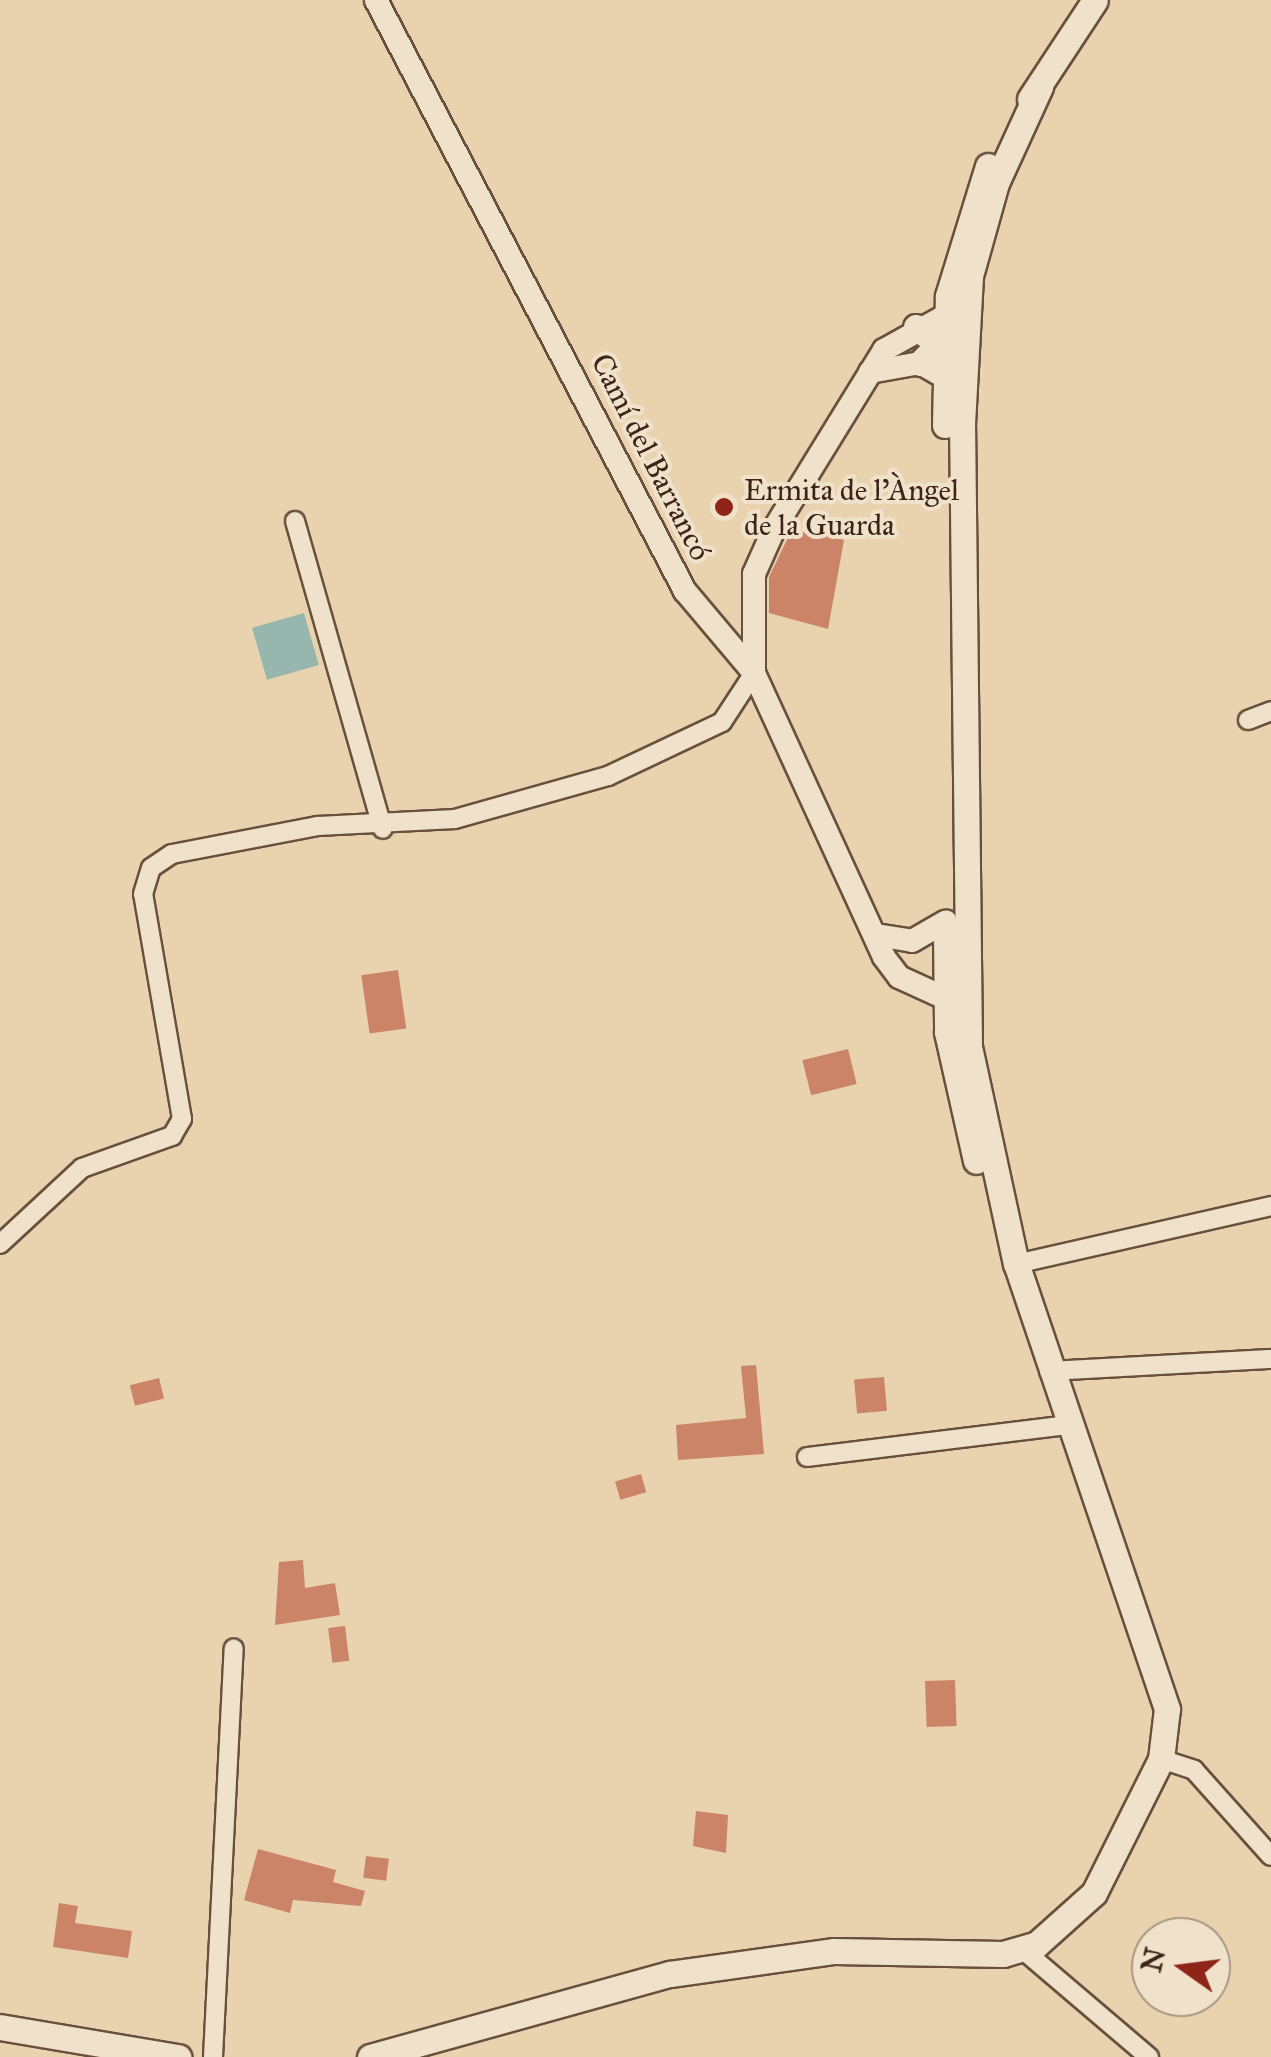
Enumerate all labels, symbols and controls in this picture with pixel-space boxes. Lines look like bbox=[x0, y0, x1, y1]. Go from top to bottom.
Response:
street label: Camí del Barrancó bbox=[583, 348, 719, 566]
place label: Ermita de l'Àngel de la Guarda bbox=[744, 472, 959, 542]
marker: Ermita de l'Àngel de la Guarda bbox=[713, 496, 735, 518]
north arrow bbox=[1131, 1917, 1231, 2017]
text: N bbox=[1133, 1944, 1173, 1976]

